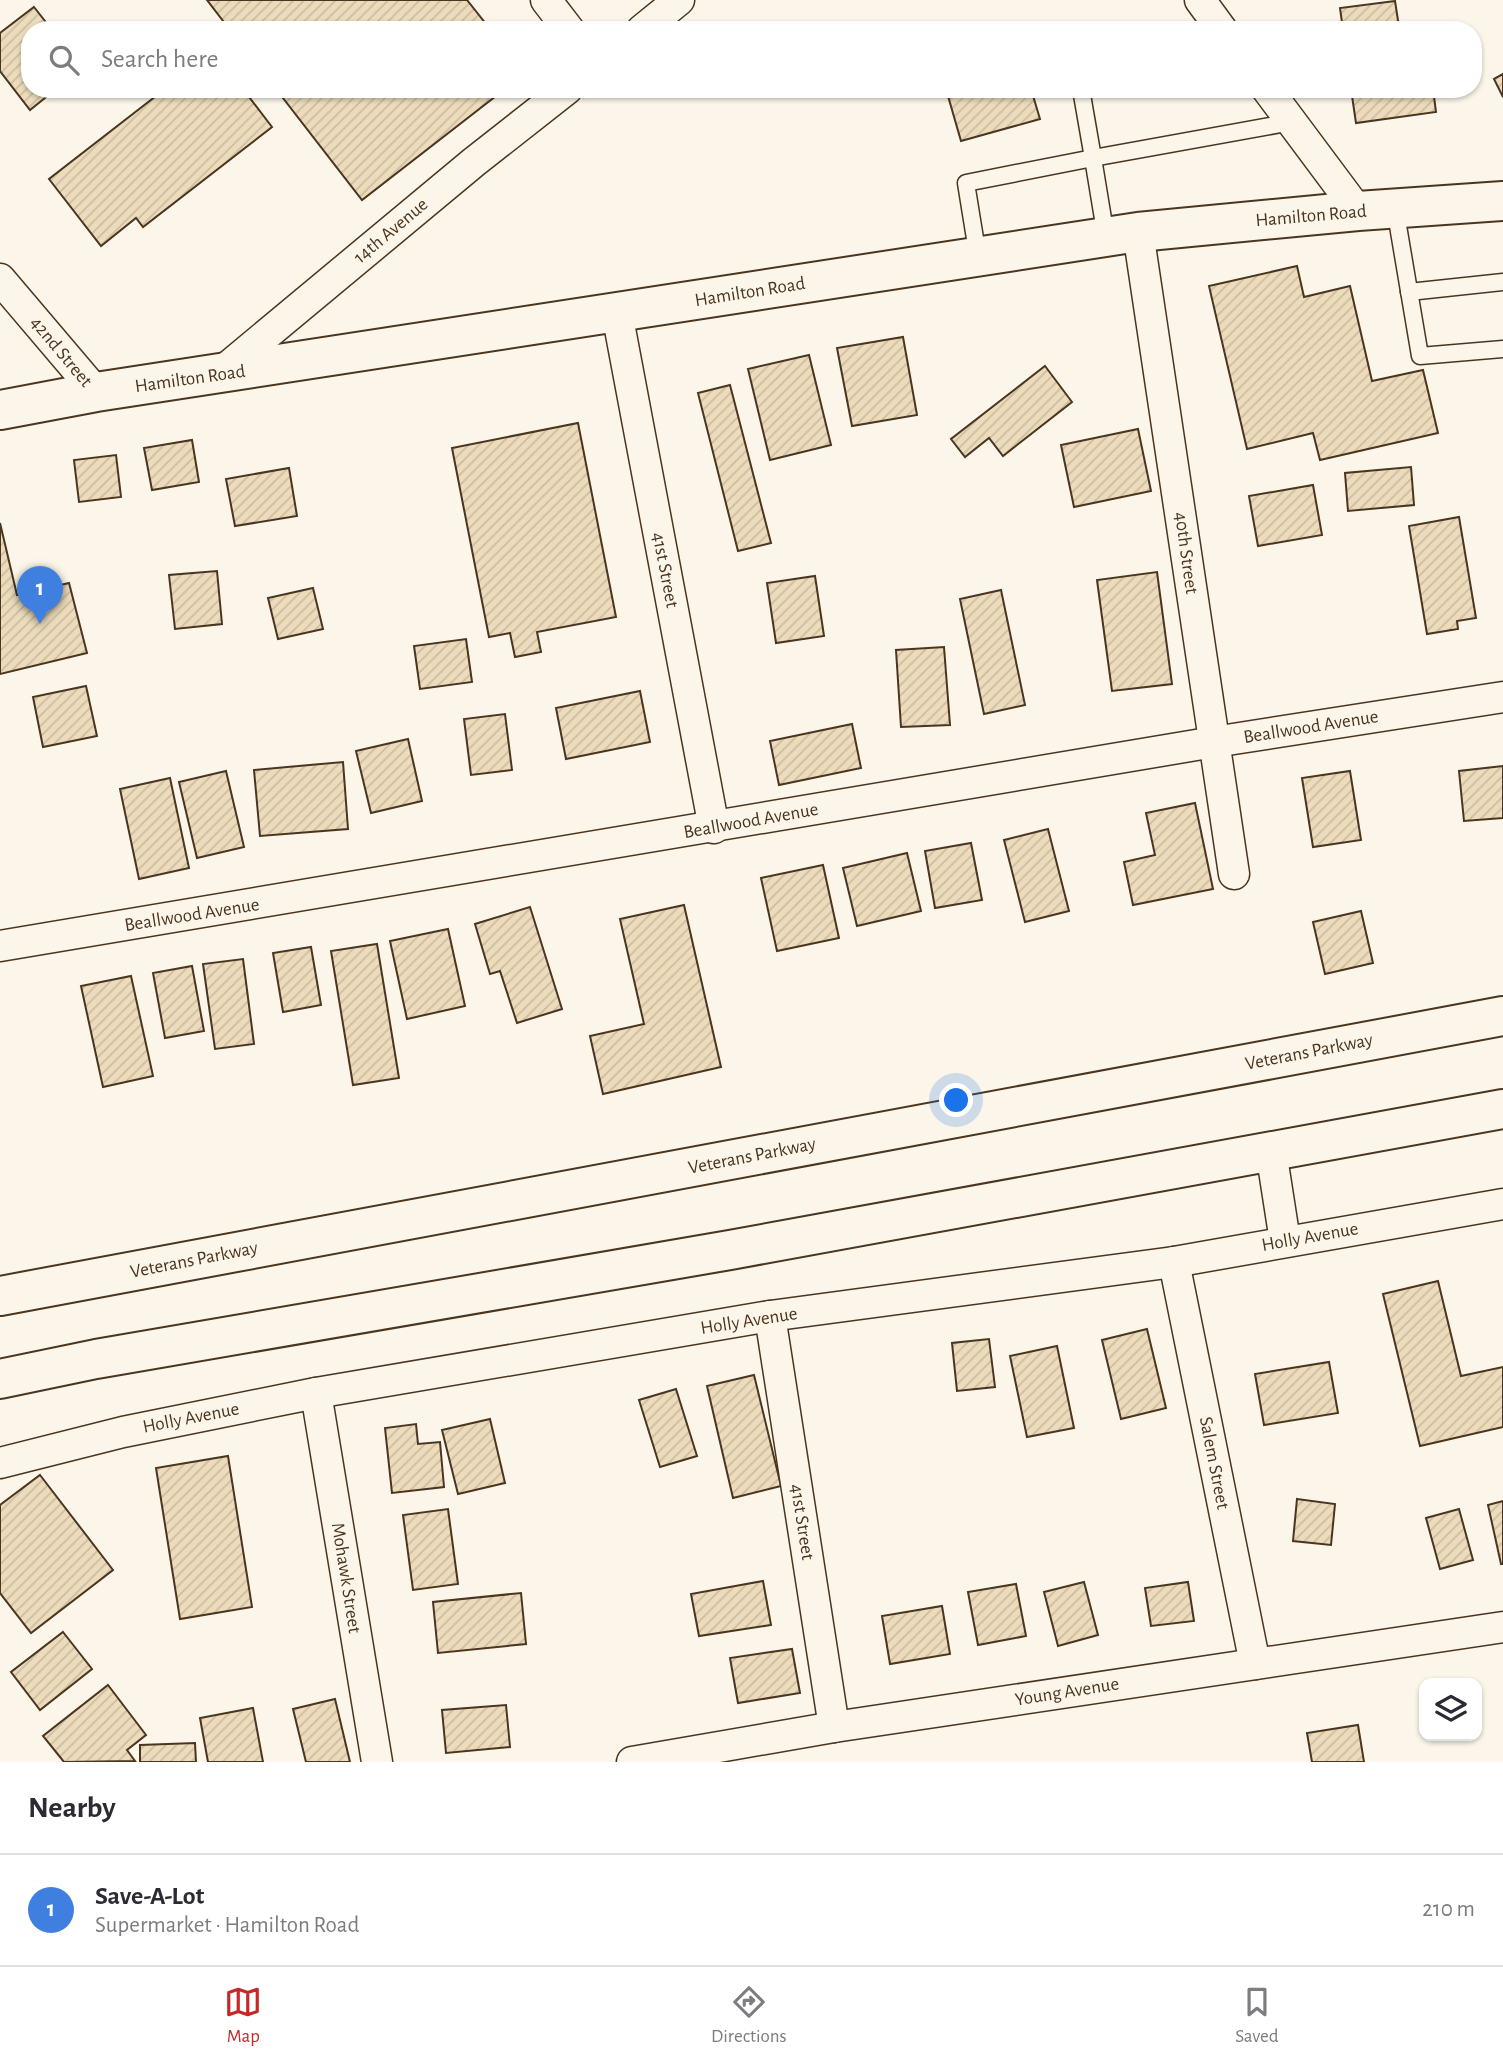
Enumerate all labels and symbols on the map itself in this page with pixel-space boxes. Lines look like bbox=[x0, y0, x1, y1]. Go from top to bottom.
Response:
street label: 14th Avenue bbox=[350, 195, 432, 267]
street label: Hamilton Road bbox=[1255, 202, 1367, 230]
street label: Hamilton Road bbox=[694, 274, 807, 310]
street label: 42nd Street bbox=[26, 313, 96, 391]
street label: Hamilton Road bbox=[134, 362, 247, 396]
street label: 40th Street bbox=[1171, 511, 1201, 595]
street label: 41st Street bbox=[648, 531, 682, 609]
pin: 1 bbox=[17, 566, 63, 624]
street label: Beallwood Avenue bbox=[1242, 707, 1380, 747]
street label: Beallwood Avenue bbox=[682, 800, 820, 842]
street label: Beallwood Avenue bbox=[123, 895, 261, 935]
street label: Veterans Parkway bbox=[1244, 1030, 1374, 1074]
your location bbox=[939, 1083, 973, 1117]
street label: Veterans Parkway bbox=[687, 1134, 817, 1178]
street label: Holly Avenue bbox=[1260, 1219, 1360, 1255]
street label: Veterans Parkway bbox=[129, 1238, 259, 1282]
street label: Holly Avenue bbox=[699, 1304, 799, 1338]
street label: Holly Avenue bbox=[141, 1399, 241, 1437]
street label: Salem Street bbox=[1196, 1415, 1232, 1511]
street label: 41st Street bbox=[787, 1483, 817, 1561]
street label: Mohawk Street bbox=[328, 1521, 364, 1635]
street label: Young Avenue bbox=[1014, 1674, 1120, 1710]

